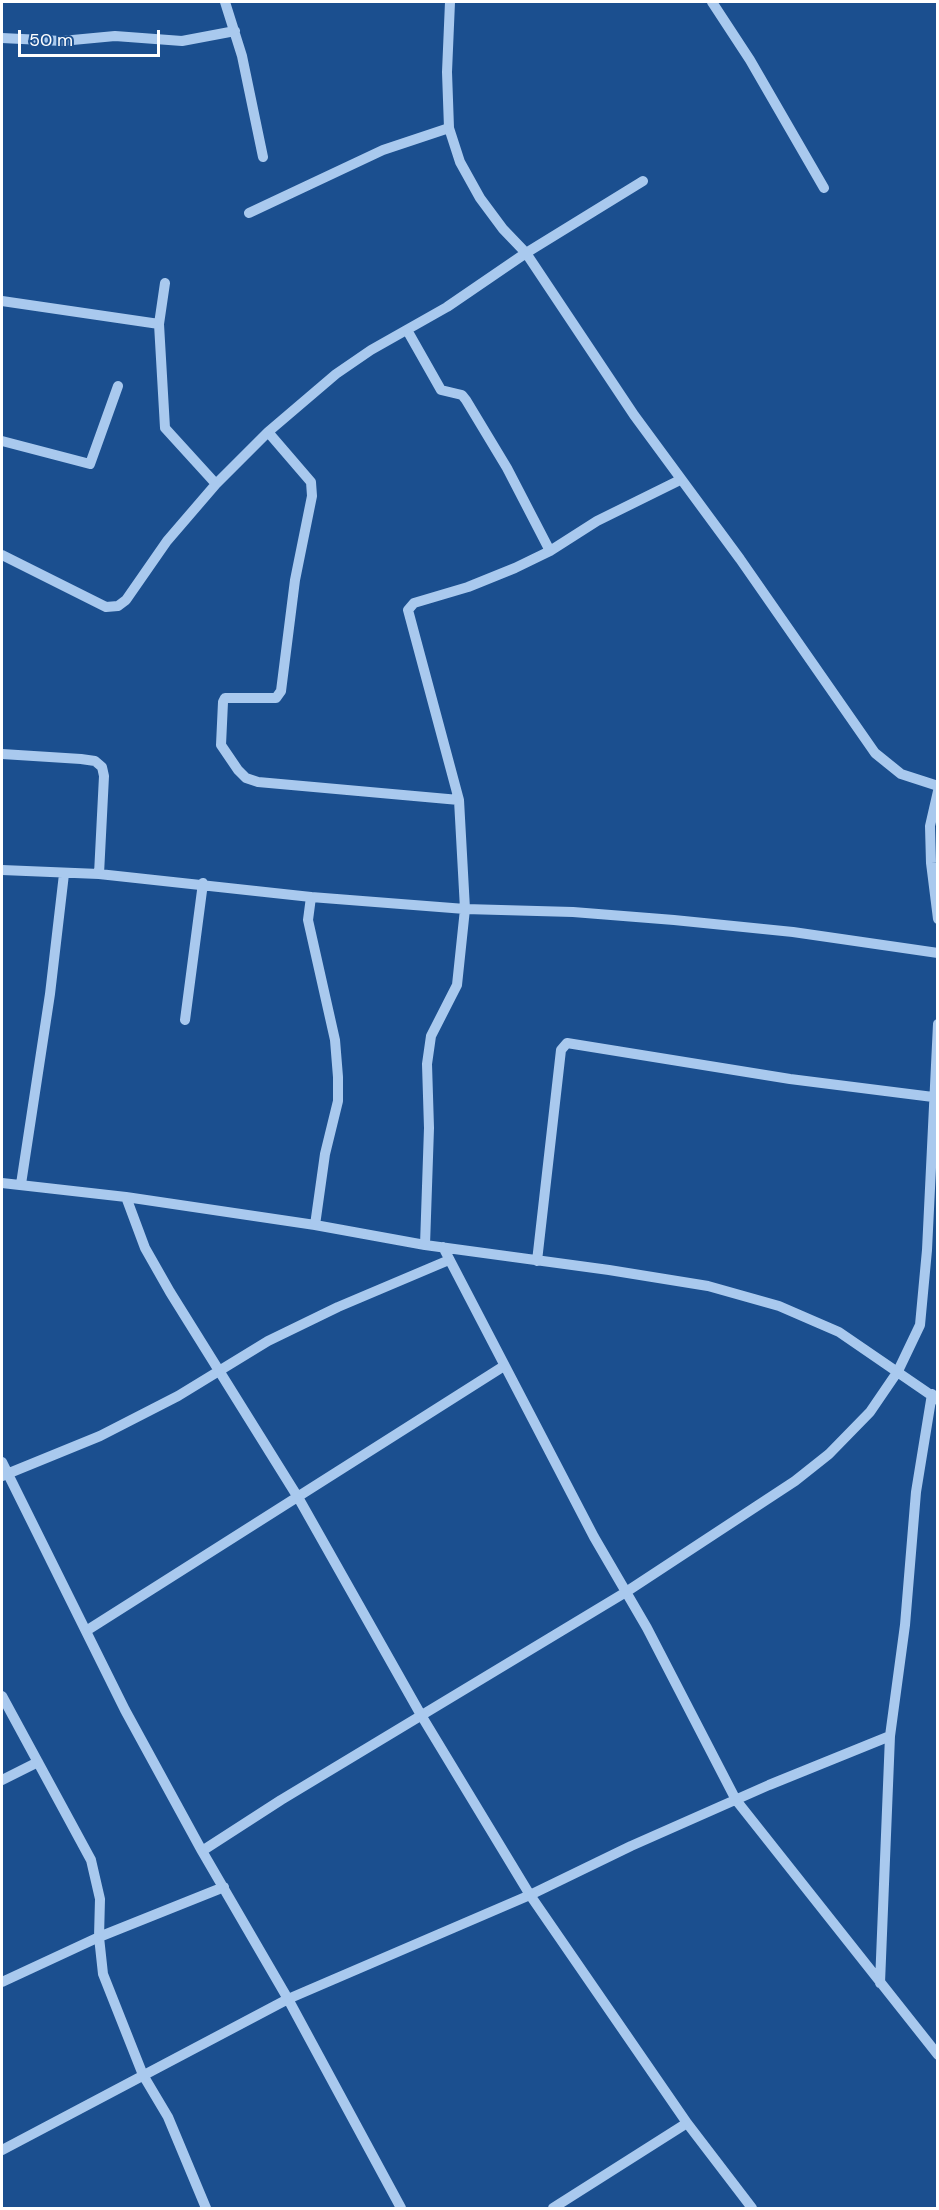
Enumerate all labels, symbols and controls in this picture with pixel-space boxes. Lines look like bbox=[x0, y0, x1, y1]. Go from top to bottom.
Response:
scale bar bbox=[21, 18, 164, 56]
text: 50 m bbox=[29, 28, 73, 52]

